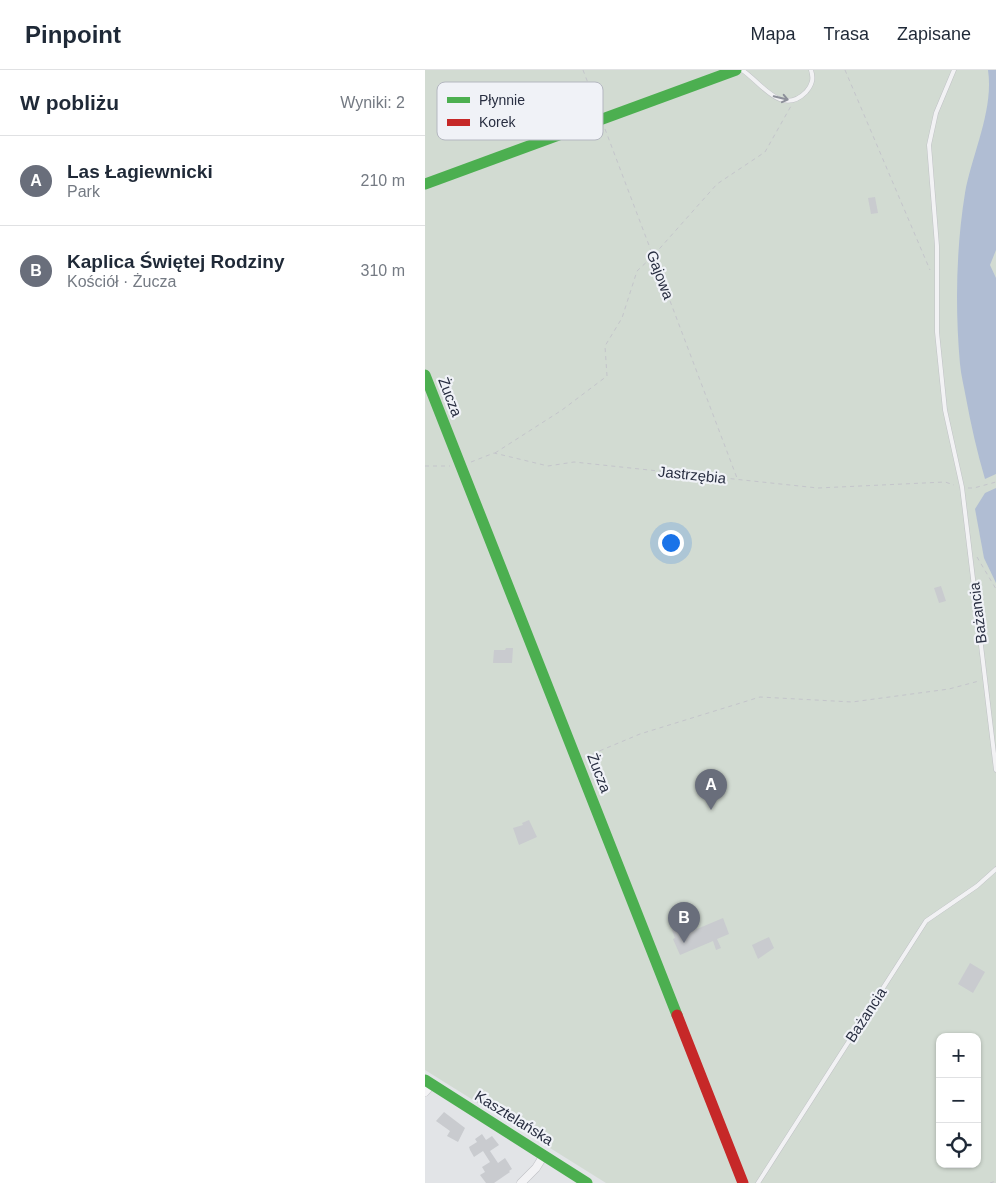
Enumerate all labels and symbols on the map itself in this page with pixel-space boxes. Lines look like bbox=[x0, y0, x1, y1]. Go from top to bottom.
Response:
legend bbox=[437, 82, 603, 140]
text: Płynnie bbox=[479, 92, 525, 108]
one-way arrow bbox=[773, 94, 789, 103]
text: Korek bbox=[479, 114, 517, 130]
street label: Gajowa bbox=[643, 248, 678, 302]
street label: Żucza bbox=[435, 375, 466, 420]
street label: Jastrzębia bbox=[657, 462, 728, 487]
your location bbox=[658, 530, 684, 556]
street label: Bażancia bbox=[965, 581, 990, 645]
street label: Żucza bbox=[584, 751, 615, 796]
pin: A bbox=[695, 769, 727, 810]
pin: B bbox=[668, 902, 700, 943]
street label: Bażancia bbox=[842, 984, 890, 1045]
street label: Kasztelańska bbox=[472, 1087, 557, 1149]

